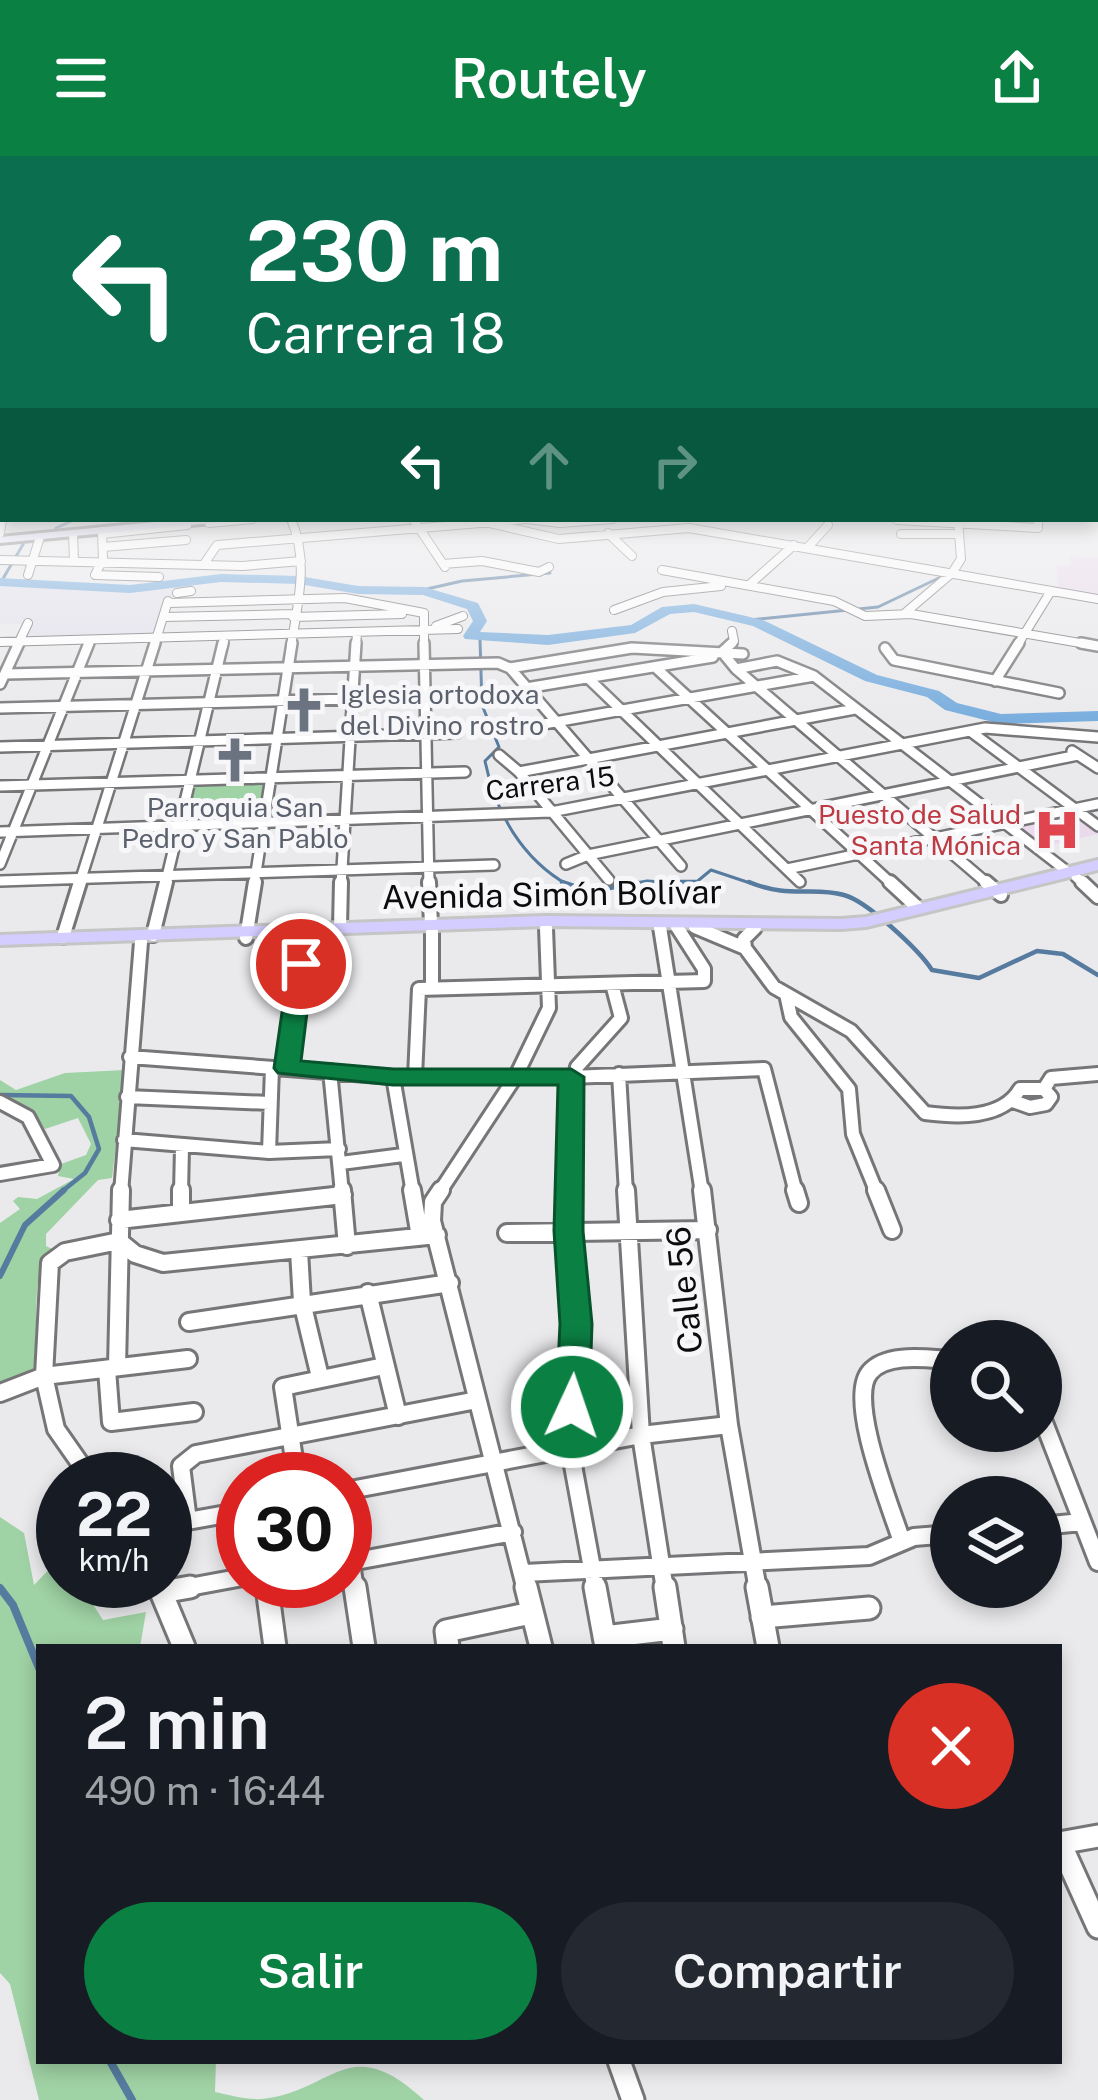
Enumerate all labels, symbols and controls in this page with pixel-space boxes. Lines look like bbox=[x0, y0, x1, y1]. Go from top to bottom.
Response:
icon: menu bbox=[48, 45, 114, 111]
icon: share bbox=[984, 45, 1050, 111]
text: Routely bbox=[451, 47, 647, 110]
text: 230 m bbox=[246, 201, 503, 300]
icon: left bbox=[48, 204, 204, 360]
text: Carrera 18 bbox=[246, 302, 505, 365]
icon: left bbox=[390, 432, 456, 498]
icon: ahead bbox=[516, 432, 582, 498]
icon: right bbox=[642, 432, 708, 498]
place label: Iglesia ortodoxa del Divino rostro bbox=[340, 678, 544, 741]
church icon: Iglesia ortodoxa del Divino rostro bbox=[279, 685, 329, 735]
church icon: Parroquia San Pedro y San Pablo bbox=[210, 735, 260, 785]
street label: Carrera 15 bbox=[484, 759, 616, 807]
place label: Parroquia San Pedro y San Pablo bbox=[121, 791, 349, 854]
place label: Puesto de Salud Santa Mónica bbox=[818, 798, 1021, 861]
hospital icon: Puesto de Salud Santa Mónica bbox=[1032, 805, 1082, 855]
street label: Avenida Simón Bolívar bbox=[381, 872, 723, 916]
pin bbox=[250, 913, 352, 1015]
icon: arrive bbox=[268, 931, 334, 997]
street label: Calle 56 bbox=[658, 1225, 710, 1355]
map controls bbox=[930, 1320, 1062, 1608]
button: search bbox=[930, 1320, 1062, 1452]
position arrow bbox=[509, 1344, 635, 1470]
speed limit sign: 30 bbox=[216, 1452, 372, 1608]
button: layers bbox=[930, 1476, 1062, 1608]
text: 22 bbox=[76, 1479, 152, 1550]
text: km/h bbox=[79, 1542, 149, 1578]
text: 2 min bbox=[84, 1681, 270, 1765]
button: close bbox=[888, 1683, 1014, 1809]
text: 490 m · 16:44 bbox=[84, 1768, 325, 1814]
button: Salir bbox=[84, 1902, 537, 2040]
button: Compartir bbox=[561, 1902, 1014, 2040]

